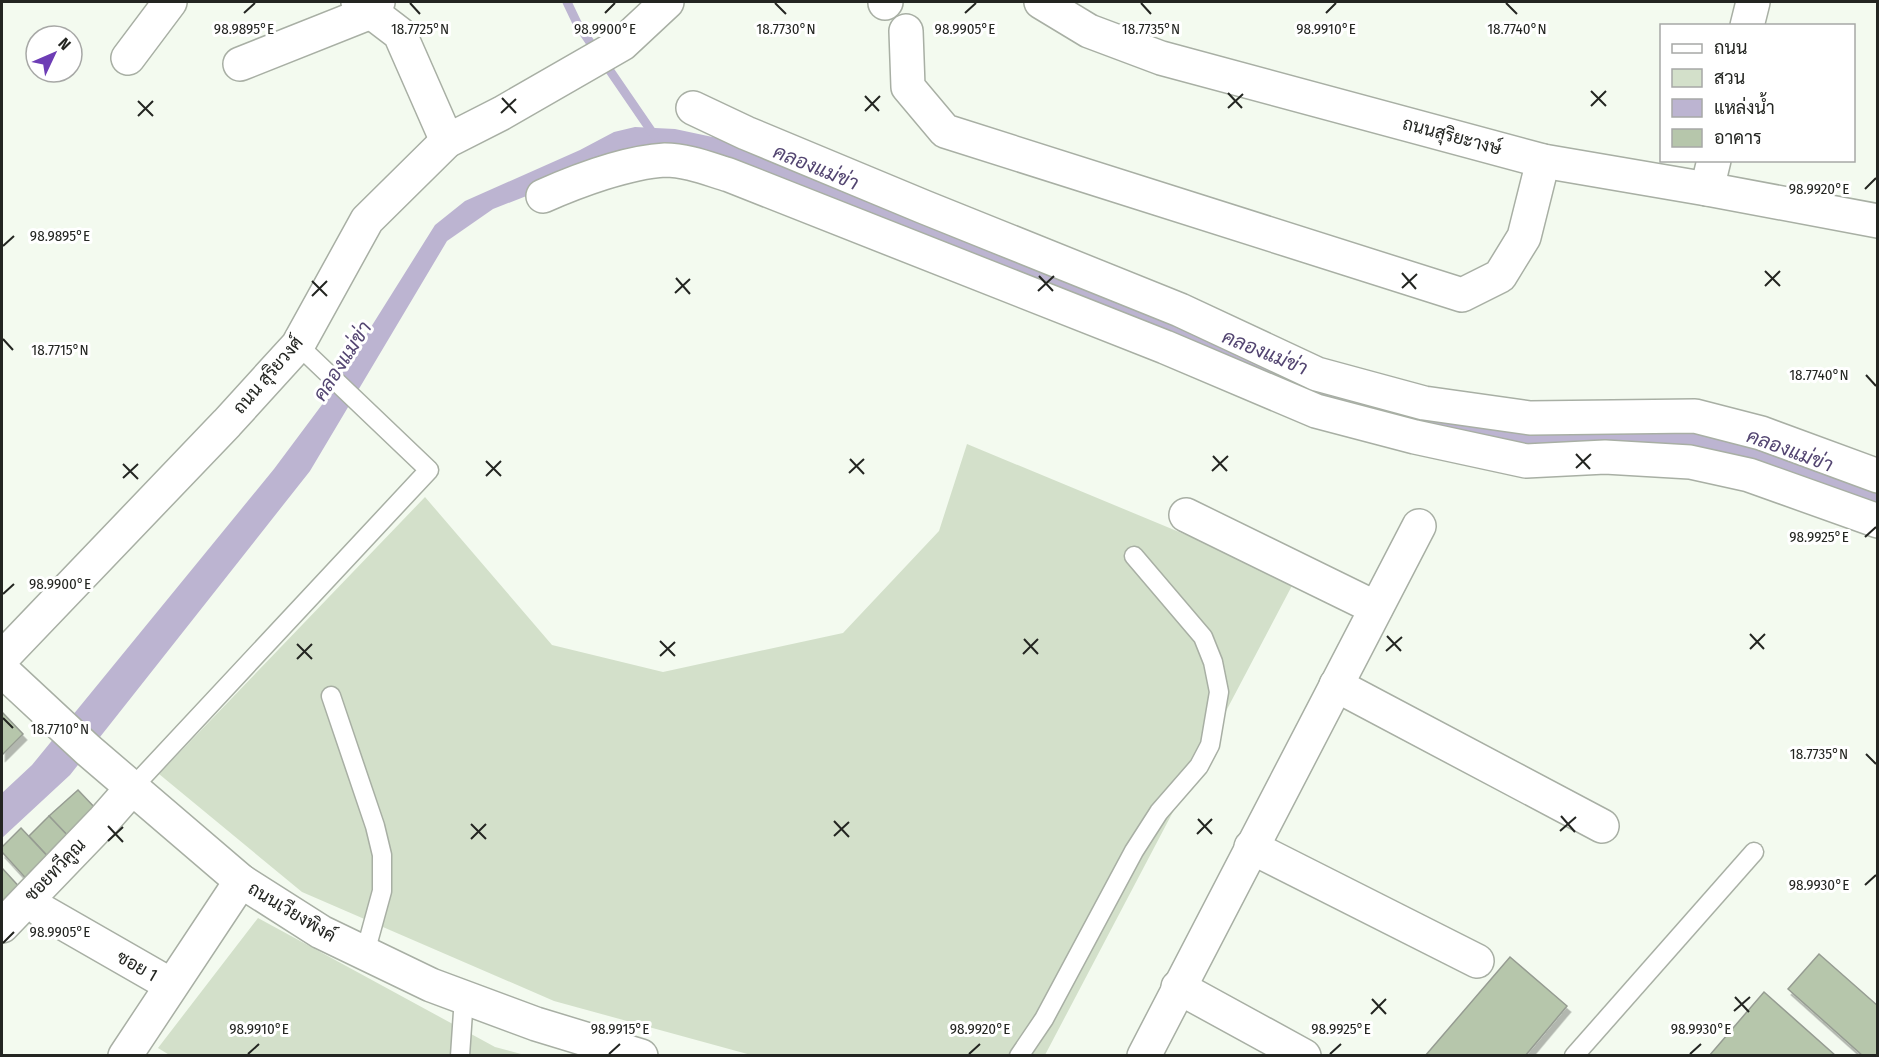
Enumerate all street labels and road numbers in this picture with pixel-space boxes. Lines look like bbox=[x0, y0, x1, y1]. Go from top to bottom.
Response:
street label: ถนนสุริยะางษ์ bbox=[1400, 110, 1505, 161]
street label: ถนน สุริยวงศ์ bbox=[227, 331, 308, 419]
street label: ซอยทวีคูณ bbox=[18, 833, 92, 907]
street label: ถนนเวียงพิงค์ bbox=[244, 875, 341, 947]
street label: ซอย 1 bbox=[113, 946, 161, 986]

